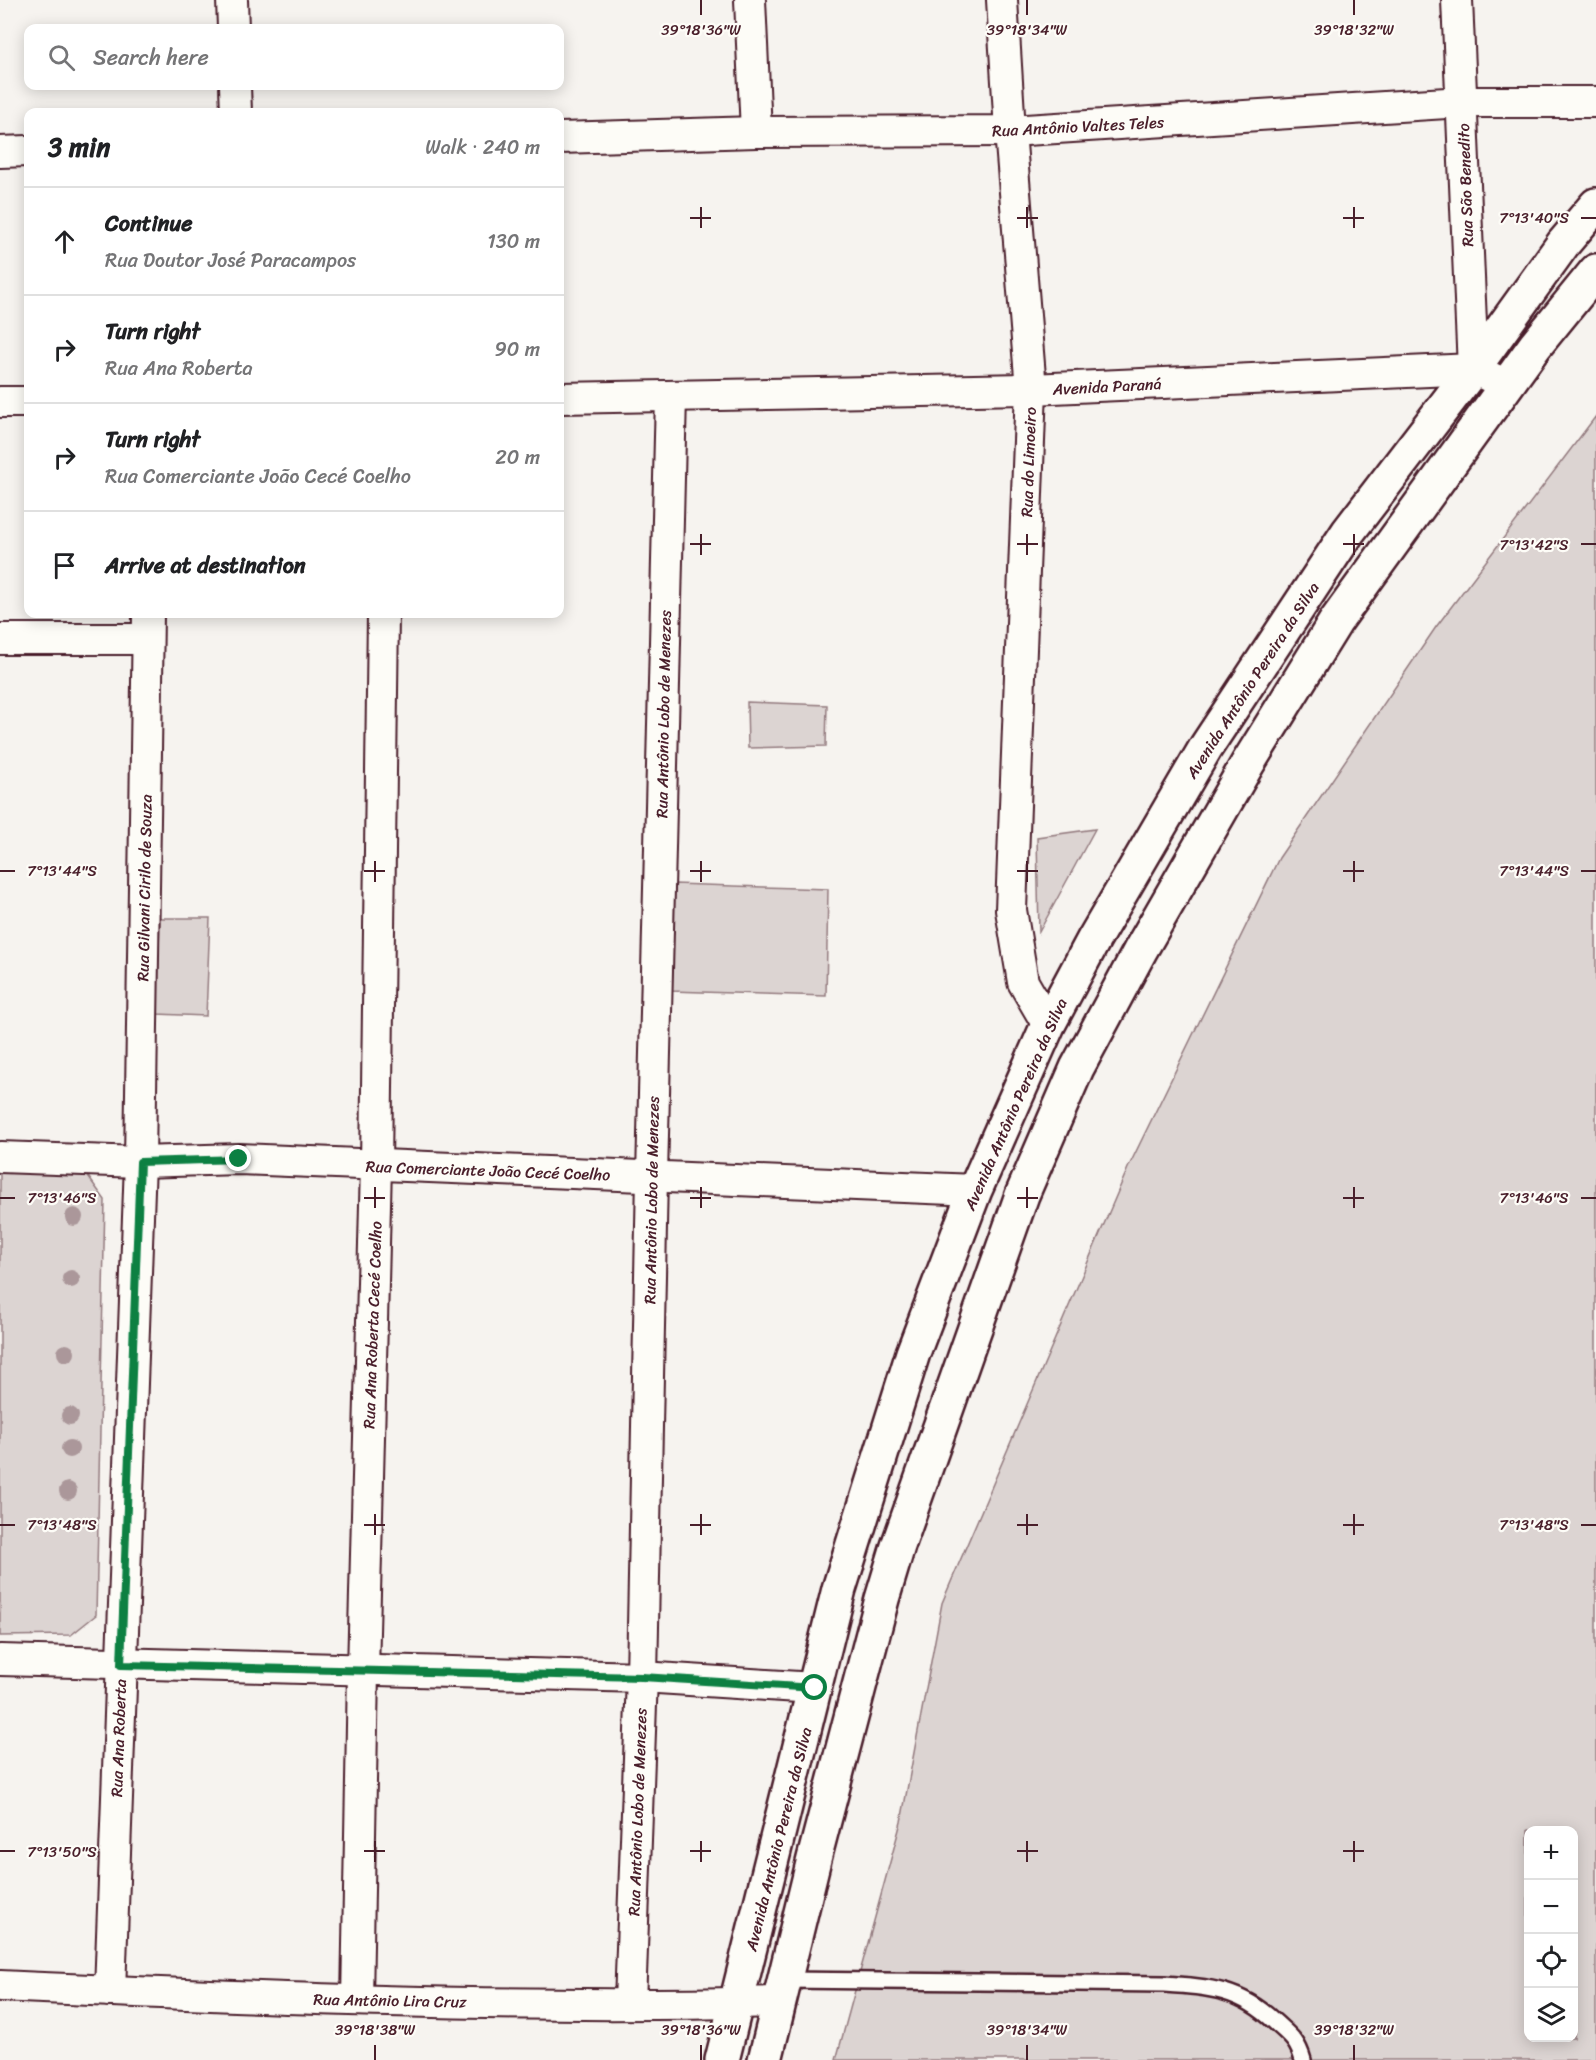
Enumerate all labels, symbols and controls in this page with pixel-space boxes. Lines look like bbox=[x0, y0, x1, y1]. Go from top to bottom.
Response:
text: 39°18'36"W bbox=[661, 17, 741, 43]
text: 39°18'34"W bbox=[987, 17, 1068, 43]
text: 39°18'32"W bbox=[1314, 17, 1394, 43]
search box bbox=[24, 24, 564, 90]
text: Search here bbox=[93, 38, 209, 77]
icon: search bbox=[45, 41, 78, 74]
street label: Rua Antônio Valtes Teles bbox=[991, 107, 1165, 145]
street label: Rua São Benedito bbox=[1449, 123, 1482, 247]
text: 3 min bbox=[48, 124, 110, 170]
text: Walk · 240 m bbox=[425, 130, 540, 165]
text: Continue bbox=[105, 204, 193, 243]
text: 7°13'40"S bbox=[1499, 205, 1569, 231]
text: 130 m bbox=[487, 224, 540, 259]
icon: ahead bbox=[48, 225, 81, 258]
text: Rua Doutor José Paracampos bbox=[105, 243, 356, 278]
text: Turn right bbox=[105, 312, 200, 351]
text: 90 m bbox=[495, 332, 540, 367]
icon: right bbox=[48, 333, 81, 366]
text: Rua Ana Roberta bbox=[105, 351, 252, 386]
street label: Avenida Paraná bbox=[1051, 369, 1162, 404]
street label: Rua do Limoeiro bbox=[1012, 407, 1045, 518]
text: Turn right bbox=[105, 420, 200, 459]
text: 20 m bbox=[495, 440, 540, 475]
icon: right bbox=[48, 441, 81, 474]
text: Rua Comerciante João Cecé Coelho bbox=[105, 459, 411, 494]
text: 7°13'42"S bbox=[1500, 532, 1569, 558]
text: Arrive at destination bbox=[105, 546, 306, 585]
icon: arrive bbox=[48, 549, 81, 582]
street label: Avenida Antônio Pereira da Silva bbox=[1177, 576, 1327, 785]
street label: Rua Antônio Lobo de Menezes bbox=[647, 609, 680, 818]
street label: Rua Gilvani Cirilo de Souza bbox=[128, 794, 161, 982]
text: 7°13'44"S bbox=[27, 858, 97, 884]
text: 7°13'44"S bbox=[1499, 858, 1569, 884]
street label: Avenida Antônio Pereira da Silva bbox=[955, 993, 1075, 1216]
street label: Rua Antônio Lobo de Menezes bbox=[635, 1095, 668, 1304]
route end bbox=[225, 1145, 251, 1171]
street label: Rua Comerciante João Cecé Coelho bbox=[365, 1152, 611, 1189]
text: 7°13'46"S bbox=[28, 1185, 97, 1211]
text: 7°13'46"S bbox=[1500, 1185, 1569, 1211]
street label: Rua Ana Roberta Cecé Coelho bbox=[354, 1221, 391, 1429]
text: 7°13'48"S bbox=[27, 1512, 97, 1538]
text: 7°13'48"S bbox=[1499, 1512, 1569, 1538]
route start bbox=[801, 1674, 827, 1700]
street label: Rua Ana Roberta bbox=[102, 1679, 135, 1797]
street label: Rua Antônio Lobo de Menezes bbox=[619, 1707, 656, 1917]
street label: Avenida Antônio Pereira da Silva bbox=[736, 1724, 820, 1955]
map controls bbox=[1524, 1826, 1578, 2042]
button: + bbox=[1524, 1826, 1578, 1880]
text: 7°13'50"S bbox=[27, 1839, 97, 1865]
button: − bbox=[1524, 1880, 1578, 1934]
button: locate bbox=[1524, 1934, 1578, 1988]
street label: Rua Antônio Lira Cruz bbox=[313, 1985, 467, 2016]
button: layers bbox=[1524, 1988, 1578, 2042]
text: 39°18'38"W bbox=[335, 2017, 415, 2043]
text: 39°18'36"W bbox=[661, 2017, 741, 2043]
text: 39°18'34"W bbox=[987, 2017, 1068, 2043]
text: 39°18'32"W bbox=[1314, 2017, 1394, 2043]

